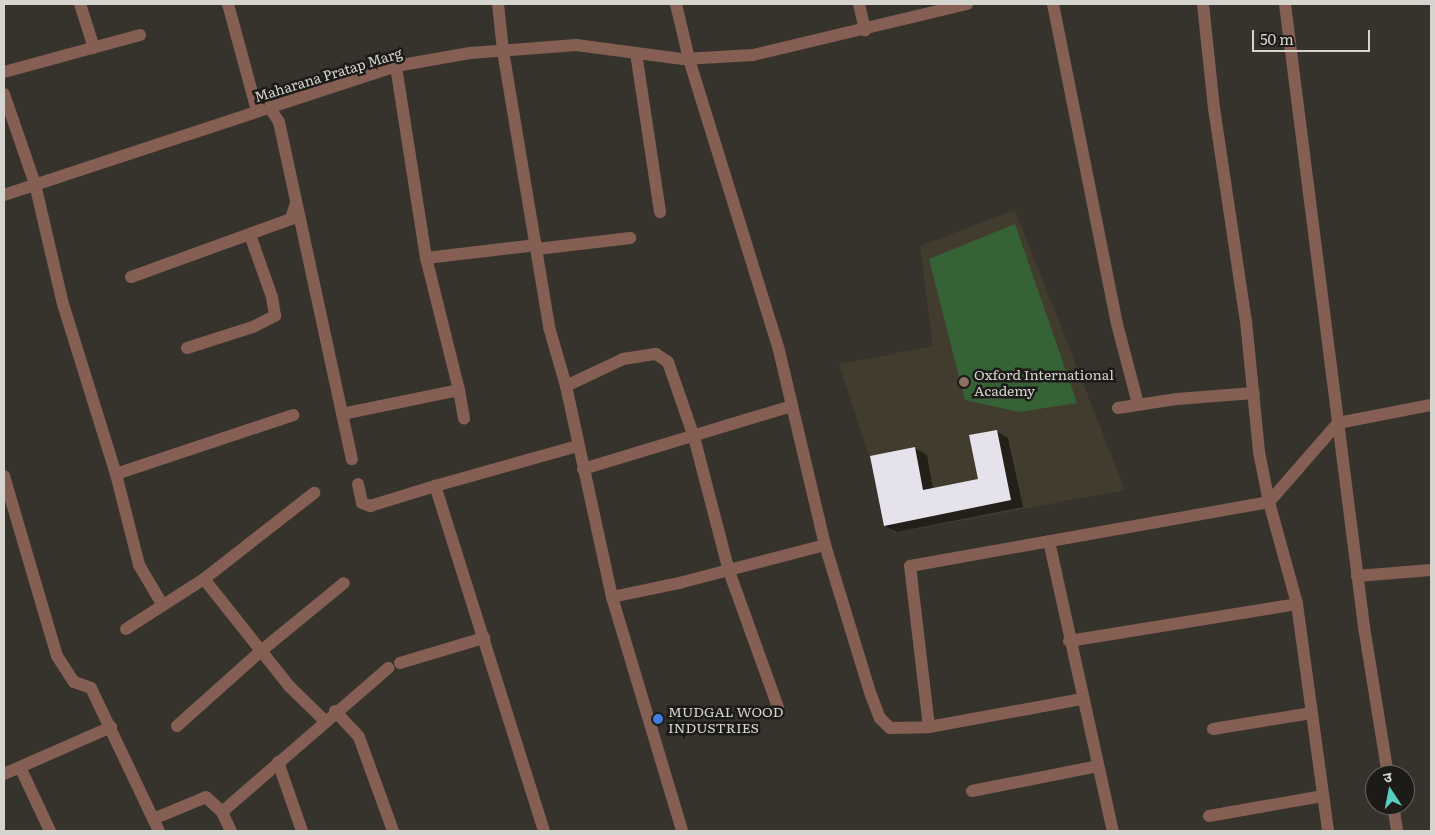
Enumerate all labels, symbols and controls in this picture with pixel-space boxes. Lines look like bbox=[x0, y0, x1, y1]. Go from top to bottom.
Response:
scale bar bbox=[1255, 20, 1372, 52]
text: 50 m bbox=[1260, 27, 1294, 50]
street label: Maharana Pratap Marg bbox=[252, 43, 404, 105]
place label: Oxford International Academy bbox=[974, 366, 1114, 398]
marker: Oxford International Academy bbox=[958, 376, 970, 388]
place label: MUDGAL WOOD INDUSTRIES bbox=[668, 703, 783, 736]
marker: MUDGAL WOOD INDUSTRIES bbox=[652, 713, 664, 725]
north arrow bbox=[1365, 765, 1415, 815]
text: उ bbox=[1381, 766, 1393, 787]

